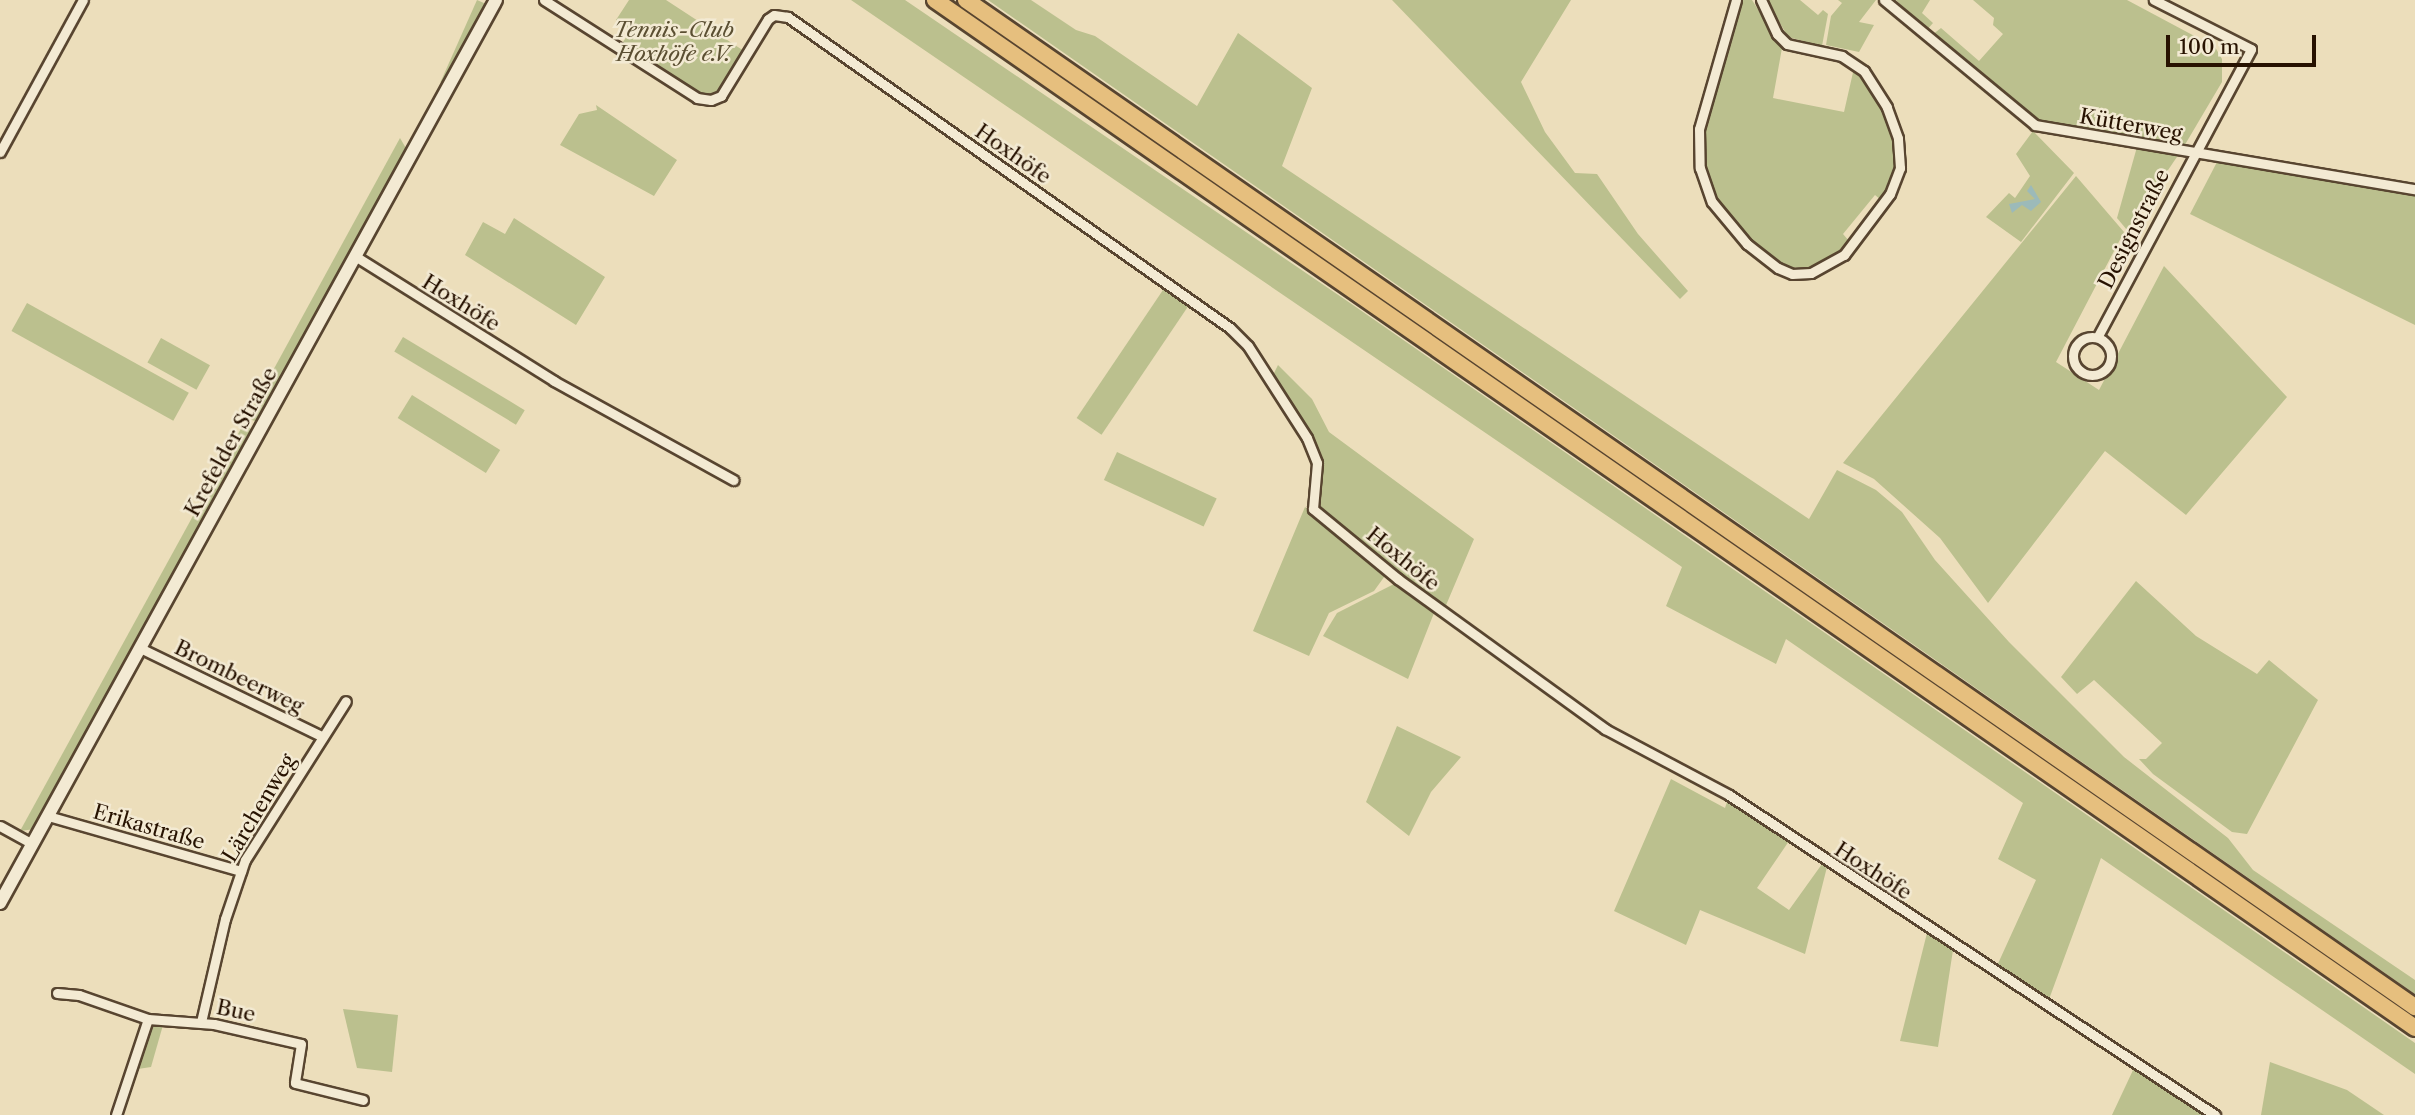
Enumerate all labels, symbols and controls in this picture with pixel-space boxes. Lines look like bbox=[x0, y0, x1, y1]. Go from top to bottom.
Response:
park label: Tennis-Club Hoxhöfe e.V. bbox=[614, 17, 734, 67]
scale bar bbox=[2170, 21, 2320, 65]
text: 100 m bbox=[2179, 34, 2240, 59]
street label: Kütterweg bbox=[2078, 104, 2184, 146]
street label: Hoxhöfe bbox=[970, 119, 1056, 189]
street label: Designstraße bbox=[2093, 165, 2175, 293]
street label: Hoxhöfe bbox=[417, 269, 505, 337]
street label: Krefelder Straße bbox=[179, 363, 283, 521]
street label: Hoxhöfe bbox=[1361, 522, 1445, 596]
street label: Brombeerweg bbox=[170, 635, 308, 719]
street label: Lärchenweg bbox=[217, 749, 301, 867]
street label: Erikastraße bbox=[90, 799, 208, 855]
street label: Hoxhöfe bbox=[1830, 837, 1916, 905]
street label: Bue bbox=[214, 995, 258, 1027]

